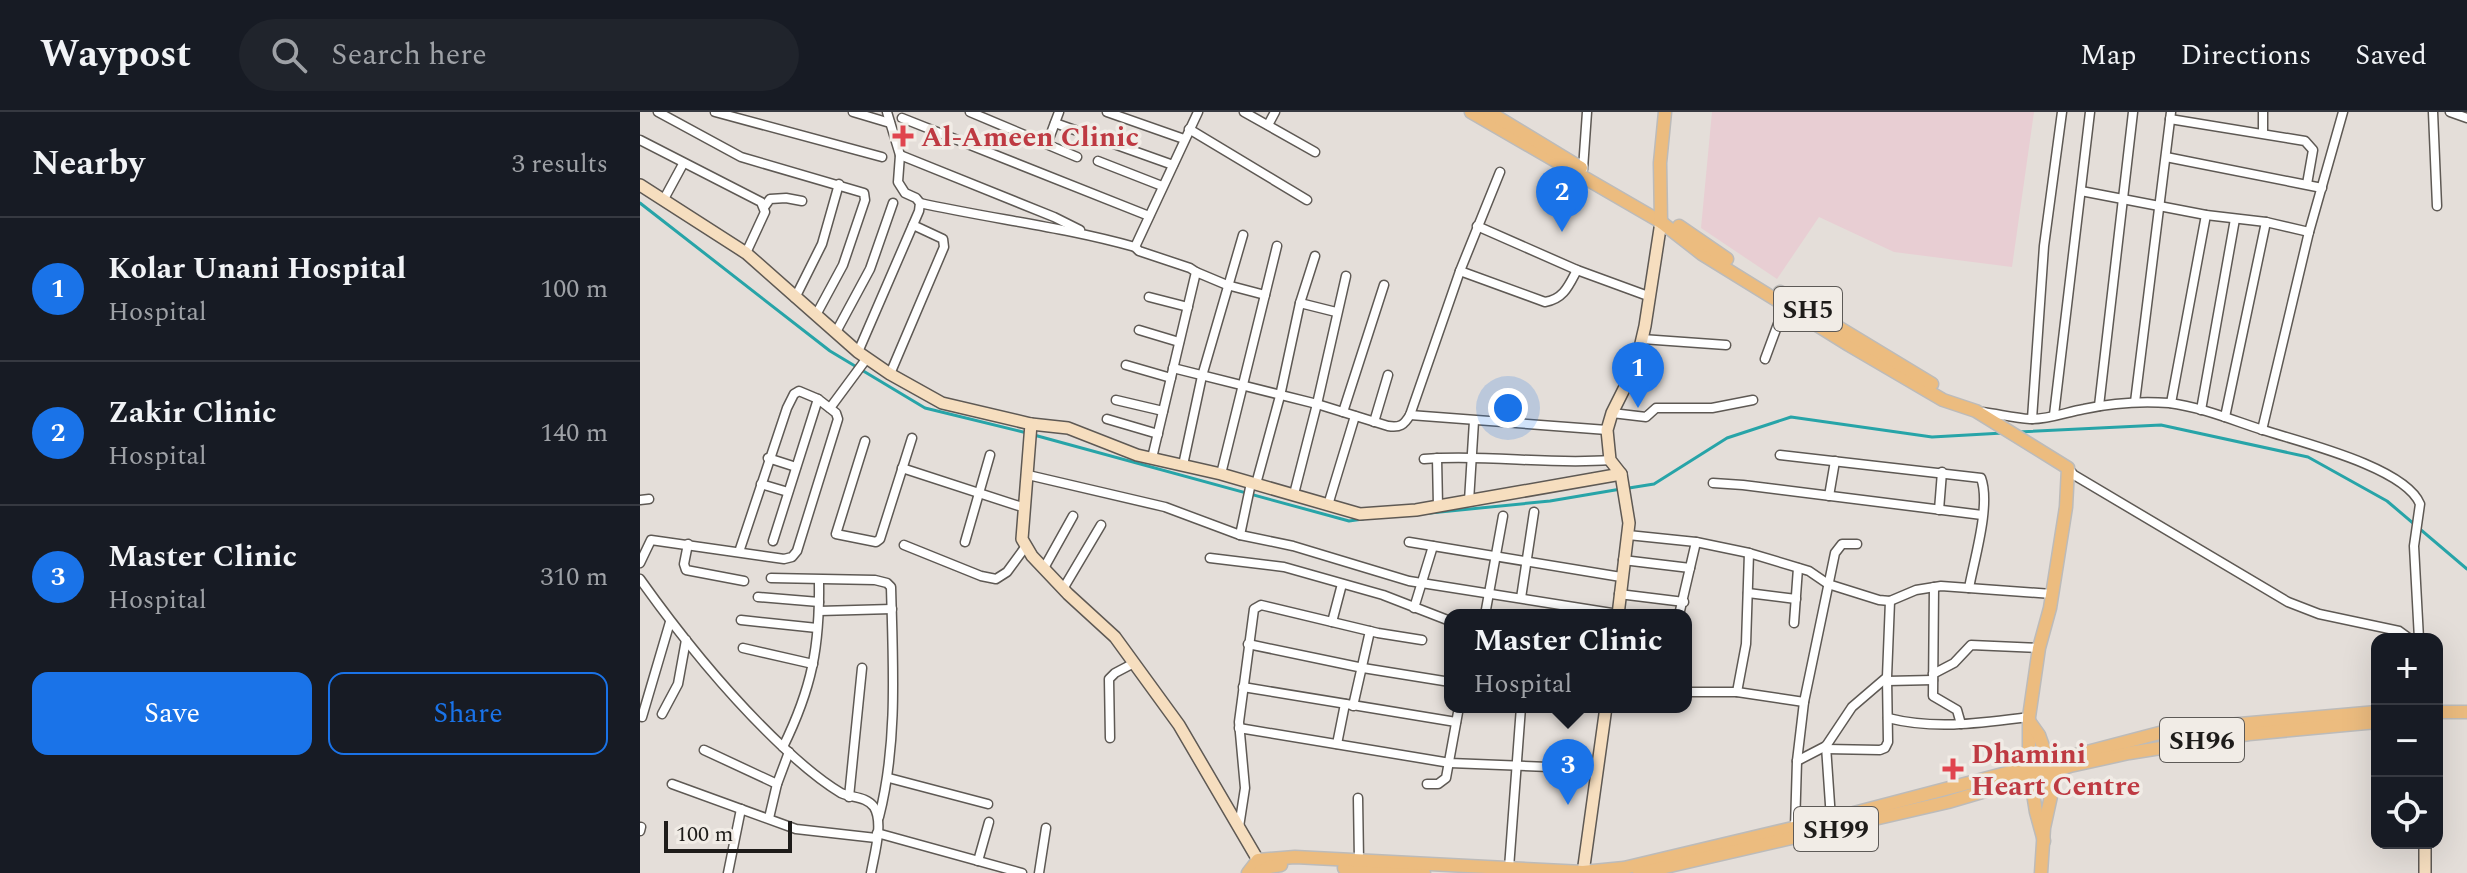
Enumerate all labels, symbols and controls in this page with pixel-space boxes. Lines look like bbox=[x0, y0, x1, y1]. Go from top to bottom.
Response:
search box bbox=[239, 19, 799, 91]
text: Waypost bbox=[40, 26, 191, 84]
text: Search here bbox=[331, 32, 487, 78]
icon: search bbox=[267, 33, 311, 77]
text: Map bbox=[2080, 34, 2137, 77]
text: Directions bbox=[2181, 34, 2311, 77]
text: Saved bbox=[2355, 34, 2427, 77]
place label: Al-Ameen Clinic bbox=[921, 116, 1139, 159]
marker: Al-Ameen Clinic bbox=[892, 125, 914, 147]
text: Nearby bbox=[32, 138, 145, 190]
text: 3 results bbox=[512, 144, 608, 184]
pin: 2 bbox=[1536, 166, 1588, 232]
text: Kolar Unani Hospital bbox=[108, 246, 406, 292]
text: 1 bbox=[51, 269, 65, 309]
text: 100 m bbox=[540, 269, 608, 309]
road number: SH5 bbox=[1774, 287, 1842, 331]
text: Hospital bbox=[108, 292, 207, 332]
pin: 1 bbox=[1612, 342, 1664, 408]
your location bbox=[1488, 388, 1528, 428]
text: Zakir Clinic bbox=[108, 390, 277, 436]
text: 2 bbox=[51, 413, 65, 453]
text: 140 m bbox=[540, 413, 608, 453]
text: Hospital bbox=[108, 436, 207, 476]
text: Master Clinic bbox=[108, 534, 297, 580]
text: 3 bbox=[51, 557, 65, 597]
text: 310 m bbox=[540, 557, 608, 597]
text: Hospital bbox=[108, 580, 207, 620]
popup bbox=[1444, 609, 1692, 713]
text: Master Clinic bbox=[1474, 618, 1662, 664]
map controls bbox=[2371, 633, 2443, 849]
button: + bbox=[2371, 633, 2443, 705]
text: Hospital bbox=[1474, 664, 1572, 704]
button: Save bbox=[32, 672, 312, 755]
button: Share bbox=[328, 672, 608, 755]
button: − bbox=[2371, 705, 2443, 777]
road number: SH96 bbox=[2160, 718, 2244, 762]
place label: Dhamini Heart Centre bbox=[1971, 733, 2140, 808]
pin: 3 bbox=[1542, 739, 1594, 805]
marker: Dhamini Heart Centre bbox=[1942, 758, 1964, 780]
button: locate bbox=[2371, 777, 2443, 849]
road number: SH99 bbox=[1794, 807, 1878, 851]
scale bar bbox=[664, 817, 792, 853]
text: 100 m bbox=[676, 818, 733, 851]

